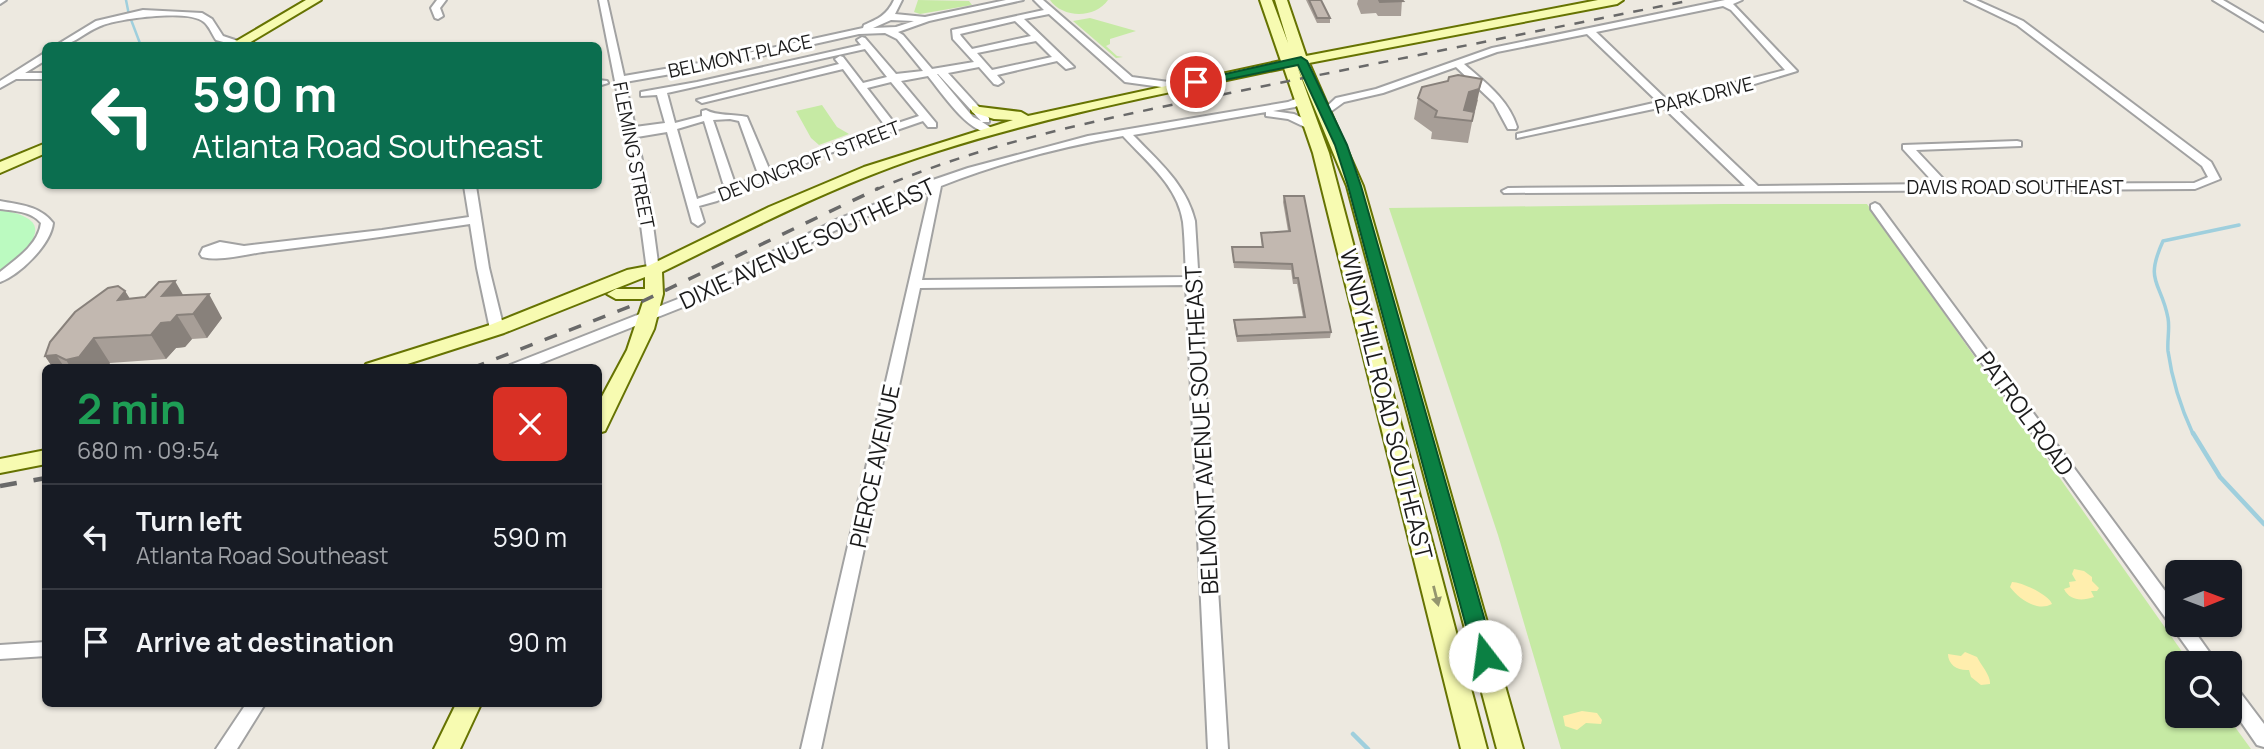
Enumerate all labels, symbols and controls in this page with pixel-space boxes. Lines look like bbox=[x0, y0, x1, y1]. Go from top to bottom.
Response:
street label: BELMONT PLACE bbox=[666, 28, 814, 84]
pin bbox=[1166, 52, 1226, 112]
text: 590 m bbox=[192, 60, 337, 127]
icon: arrive bbox=[1177, 63, 1215, 101]
icon: left bbox=[77, 70, 168, 161]
street label: PARK DRIVE bbox=[1652, 70, 1756, 120]
street label: FLEMING STREET bbox=[607, 80, 661, 231]
street label: DEVONCROFT STREET bbox=[714, 114, 904, 208]
text: Atlanta Road Southeast bbox=[192, 124, 543, 168]
street label: DIXIE AVENUE SOUTHEAST bbox=[674, 169, 940, 316]
street label: DAVIS ROAD SOUTHEAST bbox=[1906, 174, 2124, 200]
street label: WINDY HILL ROAD SOUTHEAST bbox=[1333, 245, 1441, 563]
street label: BELMONT AVENUE SOUTHEAST bbox=[1176, 264, 1226, 595]
street label: PATROL ROAD bbox=[1970, 344, 2082, 482]
text: 2 min bbox=[77, 379, 186, 437]
street label: PIERCE AVENUE bbox=[841, 382, 907, 550]
button: close bbox=[493, 387, 567, 461]
text: 680 m · 09:54 bbox=[77, 434, 219, 466]
text: Turn left bbox=[136, 503, 243, 539]
icon: left bbox=[77, 518, 115, 556]
text: 590 m bbox=[493, 519, 567, 555]
text: Atlanta Road Southeast bbox=[136, 539, 388, 571]
north arrow bbox=[2165, 560, 2242, 637]
map controls bbox=[2165, 560, 2242, 728]
one-way arrow bbox=[1431, 586, 1442, 608]
position arrow bbox=[1448, 619, 1522, 693]
icon: arrive bbox=[77, 623, 115, 661]
text: Arrive at destination bbox=[136, 624, 394, 660]
text: 90 m bbox=[508, 624, 567, 660]
button: search bbox=[2165, 651, 2242, 728]

